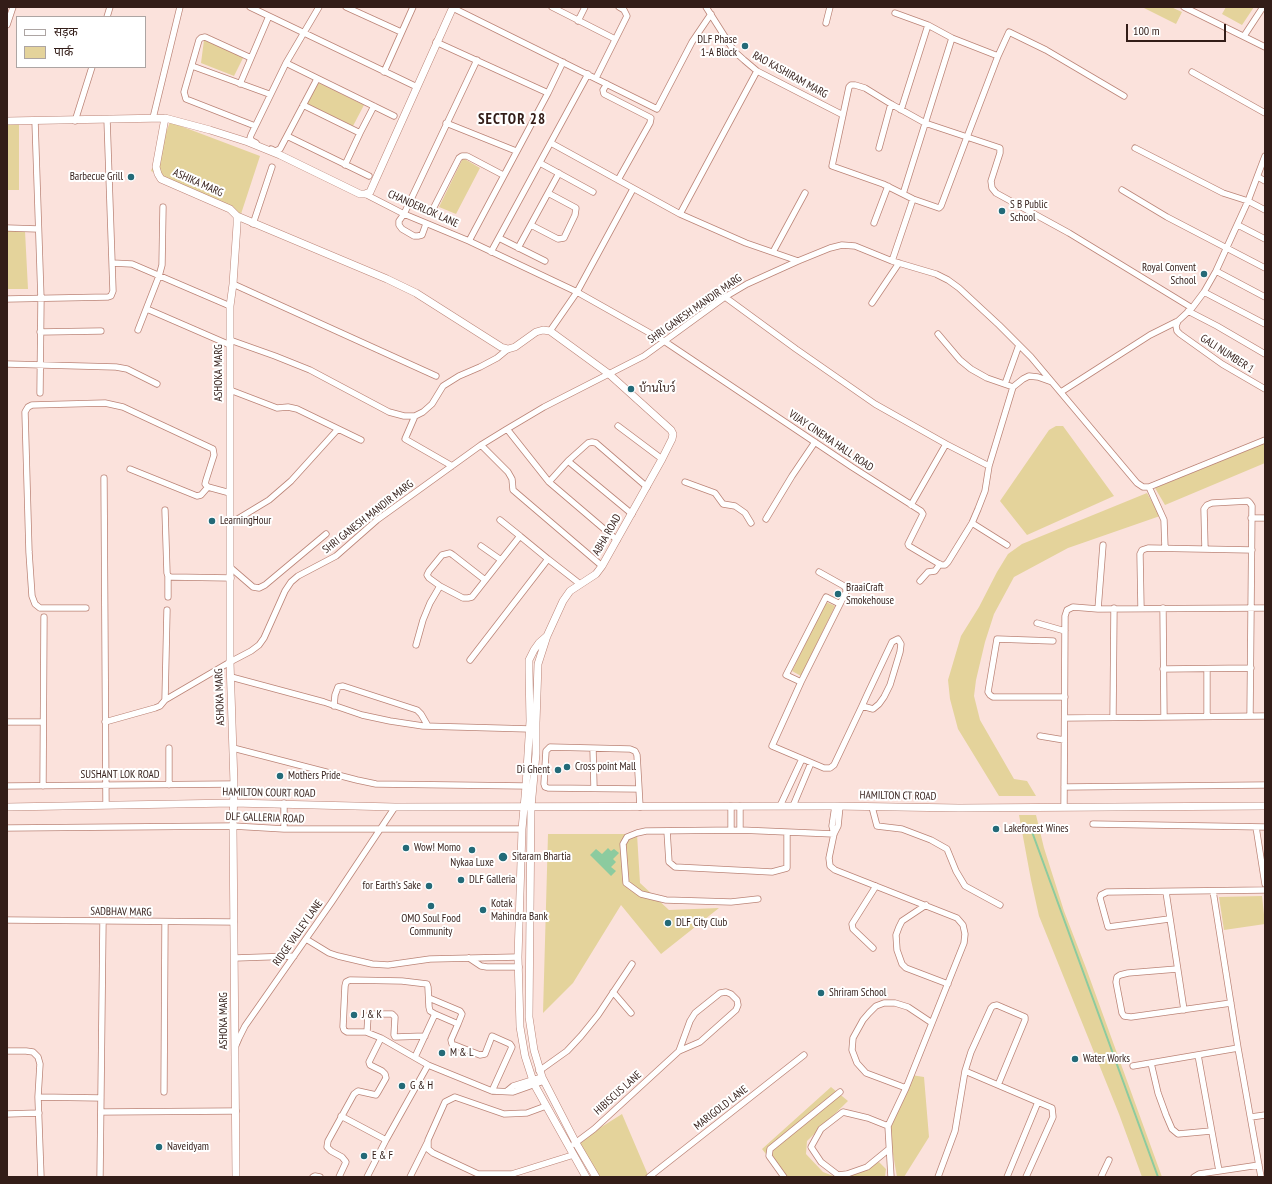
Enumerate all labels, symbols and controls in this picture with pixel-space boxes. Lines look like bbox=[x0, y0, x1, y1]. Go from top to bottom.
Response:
legend bbox=[16, 16, 146, 68]
scale bar bbox=[1128, 16, 1228, 42]
text: 100 m bbox=[1133, 23, 1160, 38]
text: सड़क bbox=[54, 24, 78, 39]
place label: DLF Phase 1-A Block bbox=[697, 33, 737, 59]
marker: DLF Phase 1-A Block bbox=[740, 41, 750, 51]
text: पार्क bbox=[54, 44, 73, 59]
street label: RAO KASHIRAM MARG bbox=[750, 49, 830, 101]
district label: SECTOR 28 bbox=[478, 111, 546, 129]
street label: ASHIKA MARG bbox=[171, 166, 225, 200]
place label: Barbecue Grill bbox=[70, 170, 123, 184]
marker: Barbecue Grill bbox=[126, 172, 136, 182]
street label: CHANDERLOK LANE bbox=[386, 188, 460, 230]
place label: S B Public School bbox=[1010, 198, 1048, 224]
marker: S B Public School bbox=[997, 206, 1007, 216]
place label: Royal Convent School bbox=[1142, 261, 1196, 287]
marker: Royal Convent School bbox=[1199, 269, 1209, 279]
street label: SHRI GANESH MANDIR MARG bbox=[645, 272, 745, 346]
street label: GALI NUMBER 1 bbox=[1198, 332, 1256, 376]
street label: ASHOKA MARG bbox=[212, 344, 226, 402]
place label: บ้านโบว์ bbox=[639, 382, 675, 396]
marker: บ้านโบว์ bbox=[626, 384, 636, 394]
street label: VIJAY CINEMA HALL ROAD bbox=[786, 408, 876, 474]
street label: SHRI GANESH MANDIR MARG bbox=[320, 477, 416, 557]
street label: ABHA ROAD bbox=[590, 512, 624, 558]
place label: LearningHour bbox=[220, 514, 271, 528]
marker: LearningHour bbox=[207, 516, 217, 526]
place label: BraaiCraft Smokehouse bbox=[846, 581, 894, 607]
marker: BraaiCraft Smokehouse bbox=[833, 589, 843, 599]
street label: ASHOKA MARG bbox=[212, 668, 228, 726]
place label: Cross point Mall bbox=[575, 760, 636, 774]
marker: Cross point Mall bbox=[562, 762, 572, 772]
place label: Di Ghent bbox=[517, 763, 550, 777]
marker: Di Ghent bbox=[553, 765, 563, 775]
street label: SUSHANT LOK ROAD bbox=[81, 768, 159, 782]
place label: Mothers Pride bbox=[288, 769, 341, 783]
marker: Mothers Pride bbox=[275, 771, 285, 781]
street label: HAMILTON COURT ROAD bbox=[222, 786, 316, 800]
street label: HAMILTON CT ROAD bbox=[860, 789, 936, 803]
street label: DLF GALLERIA ROAD bbox=[225, 810, 305, 826]
place label: Lakeforest Wines bbox=[1004, 822, 1069, 836]
marker: Lakeforest Wines bbox=[991, 824, 1001, 834]
place label: Wow! Momo bbox=[414, 841, 461, 855]
marker: Wow! Momo bbox=[401, 843, 411, 853]
marker: Nykaa Luxe bbox=[467, 845, 477, 855]
place label: Sitaram Bhartia bbox=[512, 850, 571, 864]
marker: Sitaram Bhartia bbox=[497, 851, 509, 863]
place label: Nykaa Luxe bbox=[450, 856, 494, 870]
place label: DLF Galleria bbox=[469, 873, 515, 887]
marker: DLF Galleria bbox=[456, 875, 466, 885]
place label: for Earth's Sake bbox=[363, 879, 421, 893]
marker: for Earth's Sake bbox=[424, 881, 434, 891]
street label: RIDGE VALLEY LANE bbox=[270, 897, 326, 969]
place label: Kotak Mahindra Bank bbox=[491, 897, 548, 923]
marker: OMO Soul Food Community bbox=[426, 901, 436, 911]
street label: SADBHAV MARG bbox=[90, 905, 152, 919]
marker: Kotak Mahindra Bank bbox=[478, 905, 488, 915]
place label: OMO Soul Food Community bbox=[401, 912, 461, 938]
place label: DLF City Club bbox=[676, 916, 727, 930]
marker: DLF City Club bbox=[663, 918, 673, 928]
place label: Shriram School bbox=[829, 986, 886, 1000]
marker: Shriram School bbox=[816, 988, 826, 998]
street label: ASHOKA MARG bbox=[217, 992, 231, 1050]
place label: J & K bbox=[362, 1008, 382, 1022]
marker: J & K bbox=[349, 1010, 359, 1020]
place label: M & L bbox=[450, 1046, 473, 1060]
marker: M & L bbox=[437, 1048, 447, 1058]
place label: Water Works bbox=[1083, 1052, 1130, 1066]
marker: Water Works bbox=[1070, 1054, 1080, 1064]
street label: HIBISCUS LANE bbox=[592, 1068, 644, 1118]
place label: G & H bbox=[410, 1079, 433, 1093]
marker: G & H bbox=[397, 1081, 407, 1091]
street label: MARIGOLD LANE bbox=[691, 1083, 751, 1133]
place label: Naveidyam bbox=[167, 1140, 209, 1154]
marker: Naveidyam bbox=[154, 1142, 164, 1152]
place label: E & F bbox=[372, 1149, 393, 1163]
marker: E & F bbox=[359, 1151, 369, 1161]

